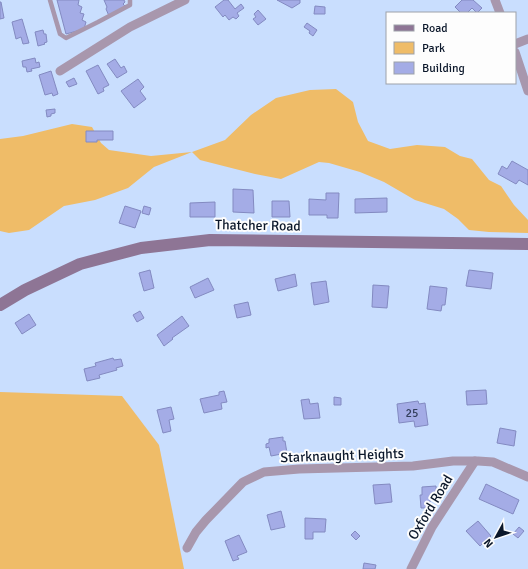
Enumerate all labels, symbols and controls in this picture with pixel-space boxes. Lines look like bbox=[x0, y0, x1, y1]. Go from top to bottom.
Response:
legend bbox=[386, 12, 516, 84]
text: Road bbox=[422, 21, 448, 36]
text: Park bbox=[422, 41, 445, 56]
text: Building bbox=[422, 61, 465, 76]
street label: Thatcher Road bbox=[215, 216, 301, 235]
house number: 25 bbox=[406, 406, 418, 421]
street label: Starknaught Heights bbox=[280, 445, 404, 466]
street label: Oxford Road bbox=[404, 472, 456, 543]
north arrow bbox=[476, 517, 516, 557]
text: N bbox=[481, 536, 496, 550]

